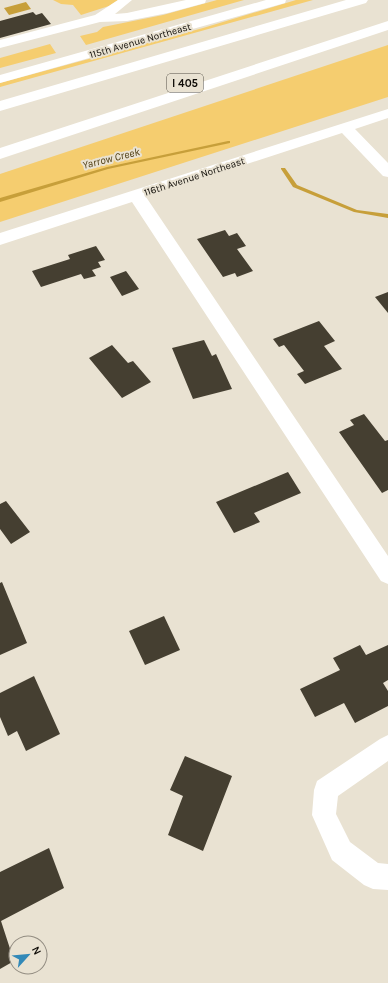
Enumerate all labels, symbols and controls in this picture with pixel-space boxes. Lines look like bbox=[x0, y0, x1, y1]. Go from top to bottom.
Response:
street label: 115th Avenue Northeast bbox=[88, 21, 193, 61]
road number: I 405 bbox=[167, 74, 203, 92]
water label: Yarrow Creek bbox=[81, 145, 141, 172]
street label: 116th Avenue Northeast bbox=[142, 155, 246, 199]
north arrow bbox=[8, 935, 48, 975]
text: N bbox=[29, 944, 44, 957]

